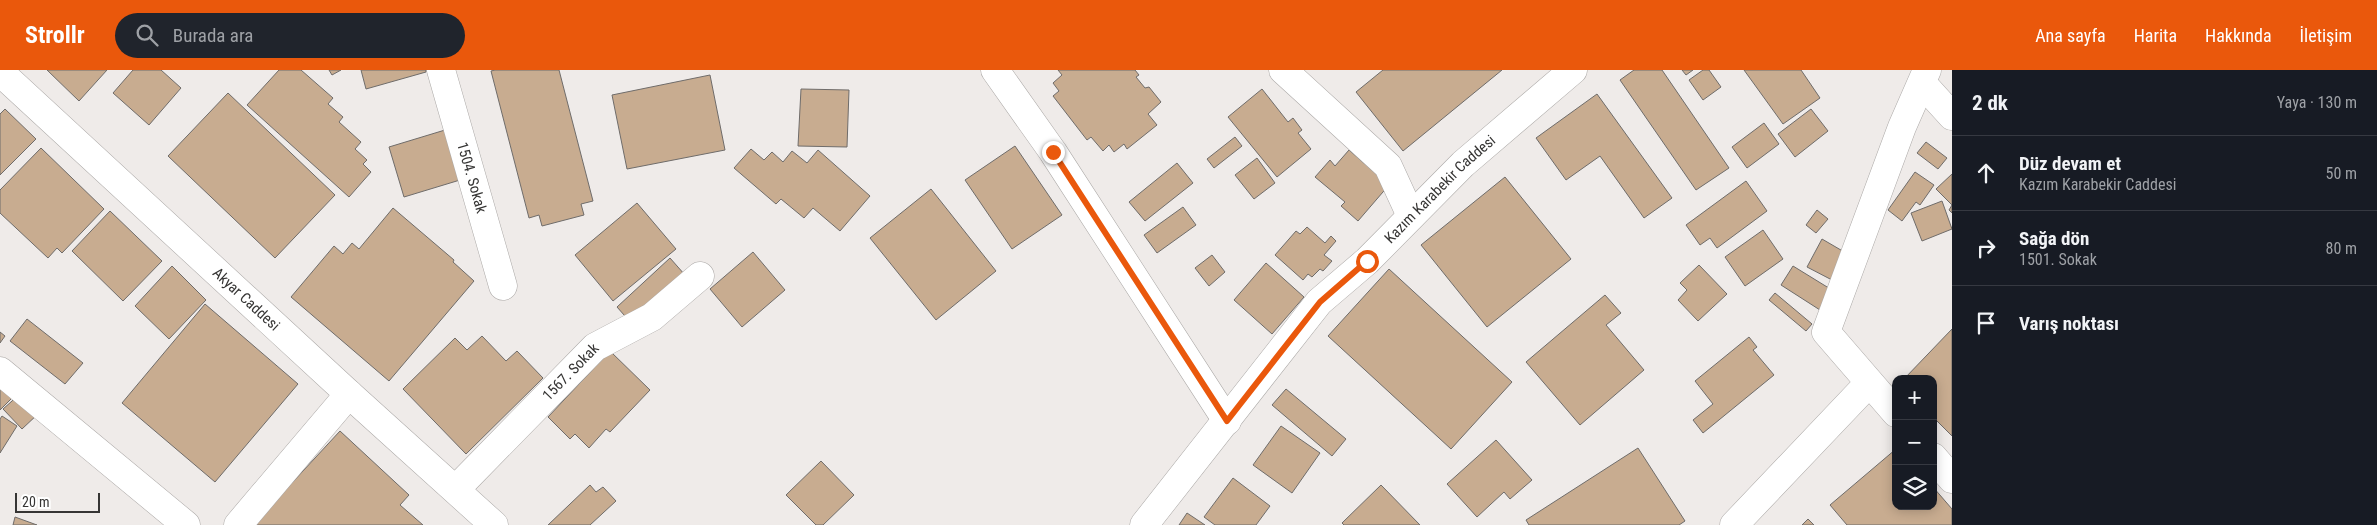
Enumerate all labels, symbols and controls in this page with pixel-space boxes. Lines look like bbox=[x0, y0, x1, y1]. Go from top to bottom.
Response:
search box bbox=[115, 13, 465, 58]
text: Strollr bbox=[25, 21, 85, 49]
icon: search bbox=[133, 21, 161, 49]
text: Burada ara bbox=[173, 24, 253, 47]
text: Ana sayfa bbox=[2035, 25, 2106, 46]
text: Harita bbox=[2134, 25, 2177, 46]
text: Hakkında bbox=[2205, 25, 2272, 46]
text: İletişim bbox=[2300, 25, 2352, 46]
text: 2 dk bbox=[1972, 91, 2008, 115]
text: Yaya · 130 m bbox=[2277, 93, 2357, 112]
street label: Kazım Karabekir Caddesi bbox=[1381, 131, 1499, 247]
street label: 1504. Sokak bbox=[453, 140, 491, 215]
route end bbox=[1042, 141, 1065, 164]
text: Düz devam et bbox=[2019, 152, 2121, 175]
icon: ahead bbox=[1972, 159, 2000, 187]
text: 50 m bbox=[2325, 164, 2357, 183]
text: Kazım Karabekir Caddesi bbox=[2019, 175, 2176, 194]
text: Sağa dön bbox=[2019, 227, 2089, 250]
icon: right bbox=[1972, 234, 2000, 262]
text: 80 m bbox=[2325, 239, 2357, 258]
route start bbox=[1356, 250, 1379, 273]
text: 1501. Sokak bbox=[2019, 250, 2097, 269]
street label: Akyar Caddesi bbox=[209, 264, 283, 335]
icon: arrive bbox=[1972, 309, 2000, 337]
text: Varış noktası bbox=[2019, 312, 2119, 335]
street label: 1567. Sokak bbox=[539, 339, 603, 404]
map controls bbox=[1892, 375, 1937, 510]
button: + bbox=[1892, 375, 1937, 420]
button: − bbox=[1892, 420, 1937, 465]
button: layers bbox=[1892, 465, 1937, 510]
scale bar bbox=[15, 490, 100, 513]
text: 20 m bbox=[22, 494, 50, 510]

